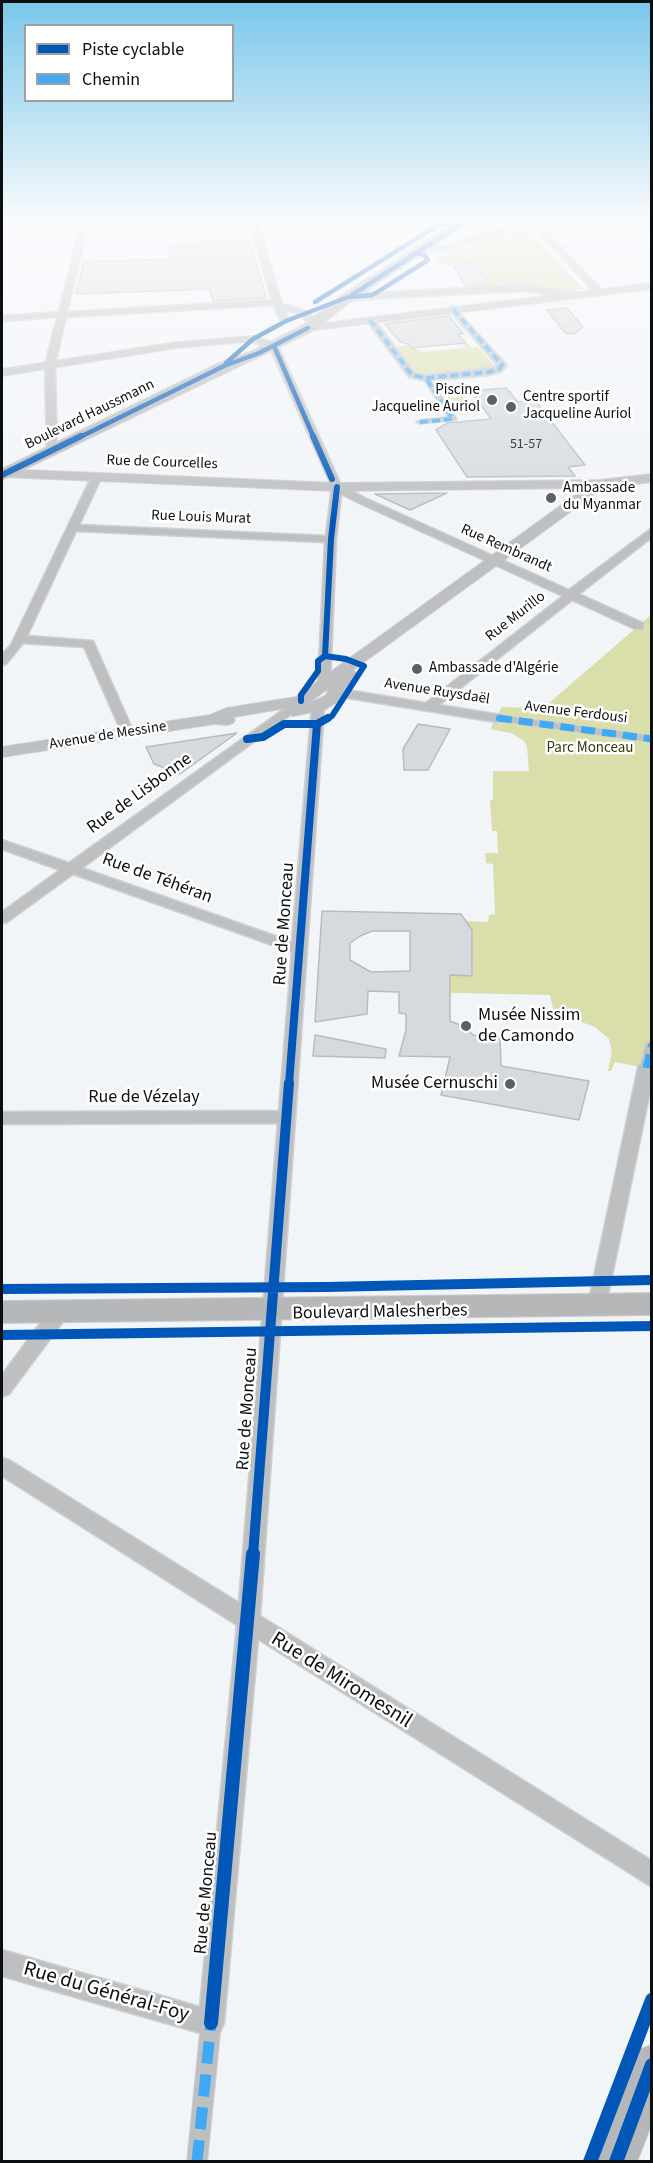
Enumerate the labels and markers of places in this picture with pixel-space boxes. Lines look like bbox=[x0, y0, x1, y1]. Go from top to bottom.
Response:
place label: Piscine Jacqueline Auriol bbox=[372, 382, 480, 417]
place label: Centre sportif Jacqueline Auriol bbox=[523, 389, 631, 424]
marker: Piscine Jacqueline Auriol bbox=[485, 393, 499, 407]
marker: Centre sportif Jacqueline Auriol bbox=[504, 400, 518, 414]
place label: Ambassade du Myanmar bbox=[563, 480, 641, 515]
marker: Ambassade du Myanmar bbox=[544, 491, 558, 505]
place label: Ambassade d'Algérie bbox=[429, 660, 558, 678]
marker: Ambassade d'Algérie bbox=[410, 662, 424, 676]
place label: Musée Nissim de Camondo bbox=[478, 1005, 580, 1048]
marker: Musée Nissim de Camondo bbox=[459, 1019, 473, 1033]
place label: Musée Cernuschi bbox=[371, 1073, 498, 1095]
marker: Musée Cernuschi bbox=[503, 1077, 517, 1091]

